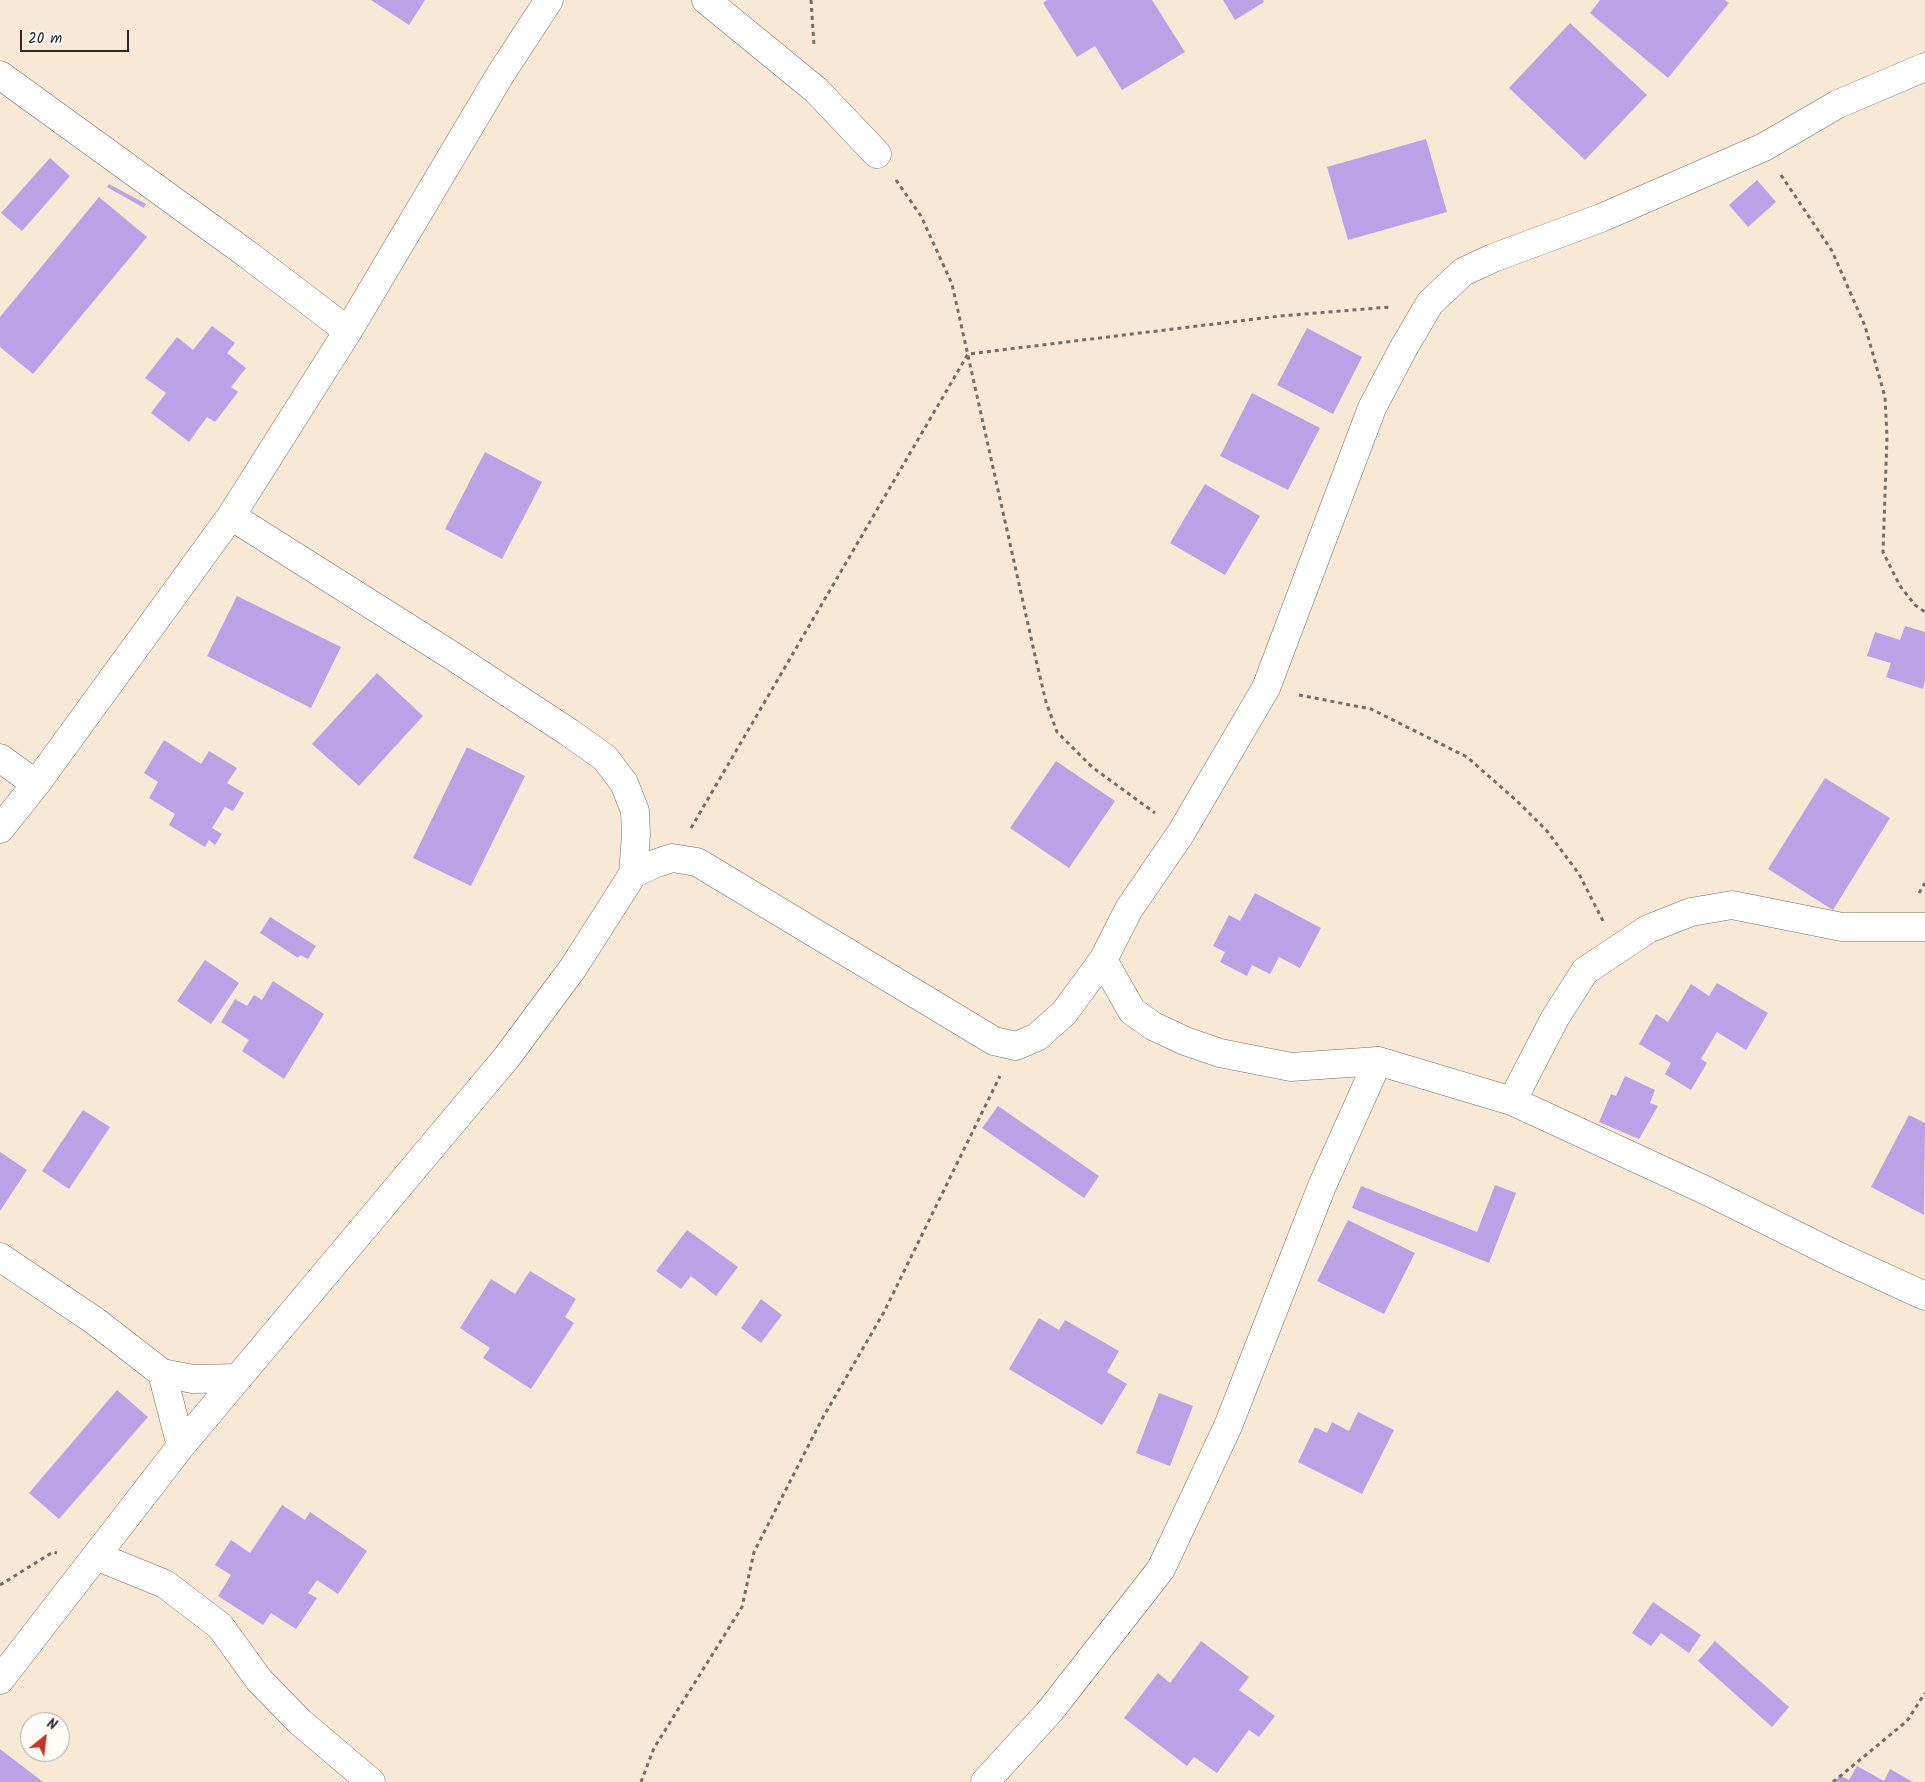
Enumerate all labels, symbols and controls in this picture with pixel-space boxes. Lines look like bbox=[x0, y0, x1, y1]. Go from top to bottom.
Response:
scale bar bbox=[22, 20, 131, 52]
text: 20 m bbox=[28, 27, 62, 51]
north arrow bbox=[20, 1712, 70, 1762]
text: N bbox=[43, 1713, 61, 1737]

